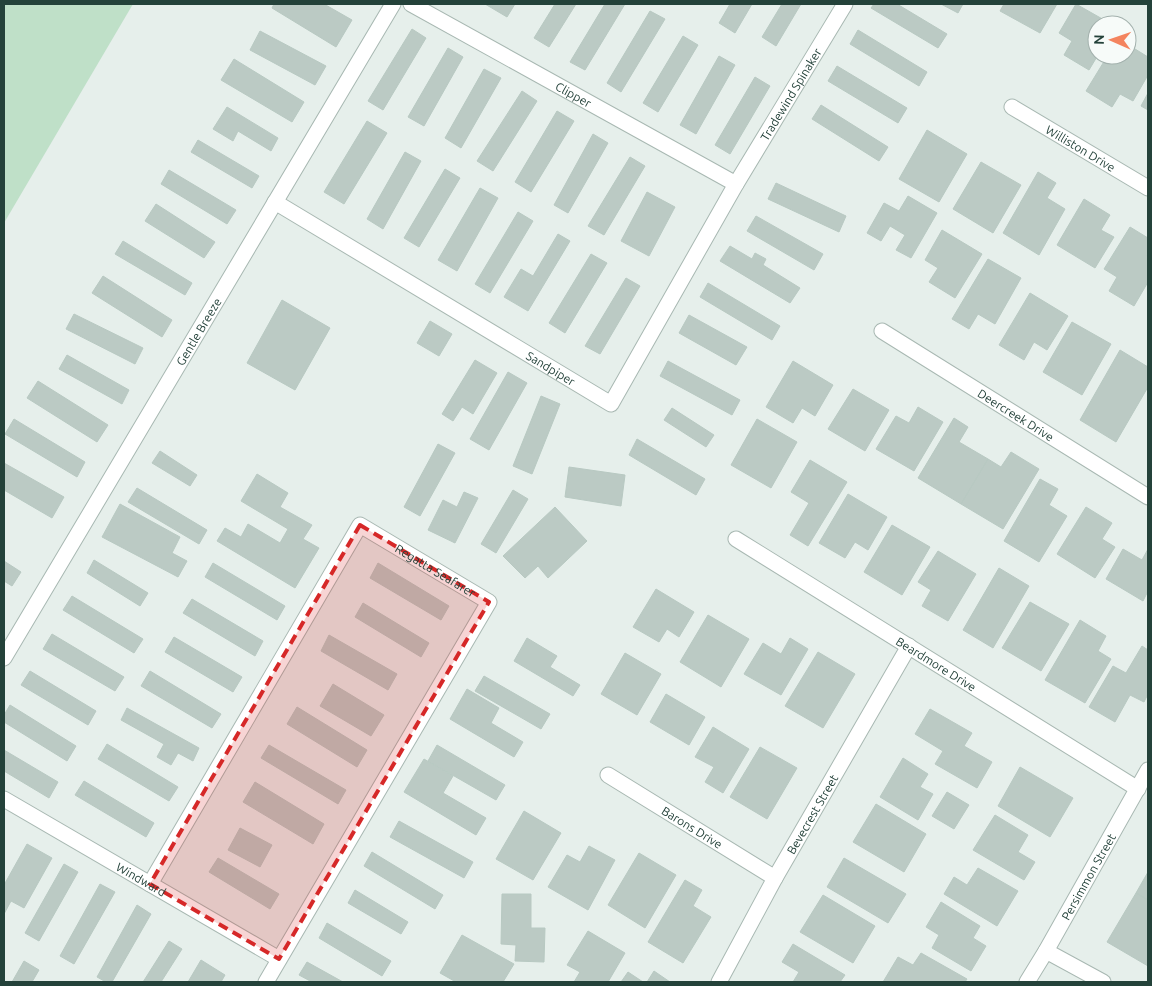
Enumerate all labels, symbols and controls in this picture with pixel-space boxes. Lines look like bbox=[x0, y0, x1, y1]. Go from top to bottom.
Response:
north arrow bbox=[1087, 15, 1137, 65]
text: N bbox=[1091, 34, 1107, 45]
street label: Tradewind Spinaker bbox=[757, 45, 824, 143]
street label: Clipper bbox=[554, 79, 594, 109]
street label: Williston Drive bbox=[1044, 122, 1118, 174]
street label: Gentle Breeze bbox=[173, 295, 223, 367]
street label: Sandpiper bbox=[524, 348, 578, 388]
street label: Deercreek Drive bbox=[976, 386, 1056, 443]
street label: Regatta Seafarer bbox=[393, 541, 478, 599]
street label: Beardmore Drive bbox=[894, 634, 979, 693]
street label: Bevecrest Street bbox=[784, 772, 840, 856]
street label: Barons Drive bbox=[660, 803, 725, 851]
street label: Persimmon Street bbox=[1059, 831, 1118, 922]
street label: Windward bbox=[114, 859, 169, 898]

